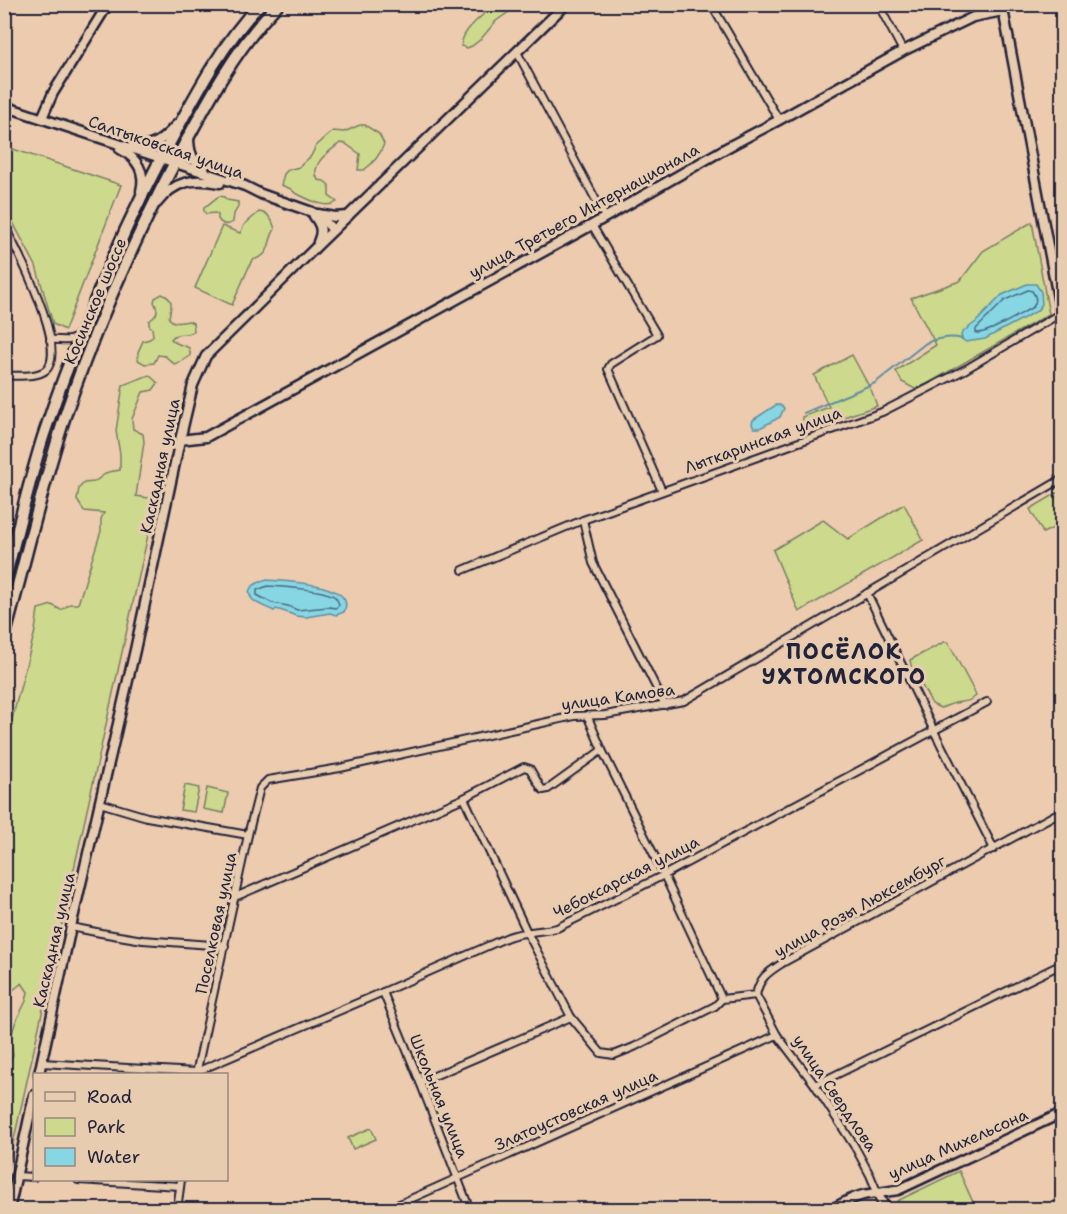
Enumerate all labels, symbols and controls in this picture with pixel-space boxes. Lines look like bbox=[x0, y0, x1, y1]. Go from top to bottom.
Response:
street label: Салтыковская улица bbox=[86, 111, 246, 183]
street label: улица Третьего Интернационала bbox=[465, 139, 703, 283]
street label: Косинское шоссе bbox=[59, 235, 131, 367]
street label: Каскадная улица bbox=[135, 396, 185, 536]
street label: Лыткаринская улица bbox=[682, 402, 844, 478]
district label: ПОСЁЛОК УХТОМСКОГО bbox=[762, 637, 926, 691]
street label: улица Камова bbox=[560, 679, 676, 715]
street label: Чебоксарская улица bbox=[549, 831, 703, 923]
street label: Поселковая улица bbox=[191, 850, 241, 996]
street label: улица Розы Люксембург bbox=[770, 850, 950, 962]
street label: Каскадная улица bbox=[28, 870, 80, 1010]
street label: Школьная улица bbox=[405, 1031, 473, 1161]
street label: улица Свердлова bbox=[788, 1031, 882, 1156]
street label: Златоустовская улица bbox=[491, 1065, 661, 1155]
legend bbox=[33, 1073, 228, 1181]
text: Road bbox=[87, 1085, 132, 1109]
street label: улица Михельсона bbox=[885, 1104, 1031, 1184]
text: Park bbox=[87, 1115, 126, 1139]
text: Water bbox=[87, 1145, 140, 1169]

